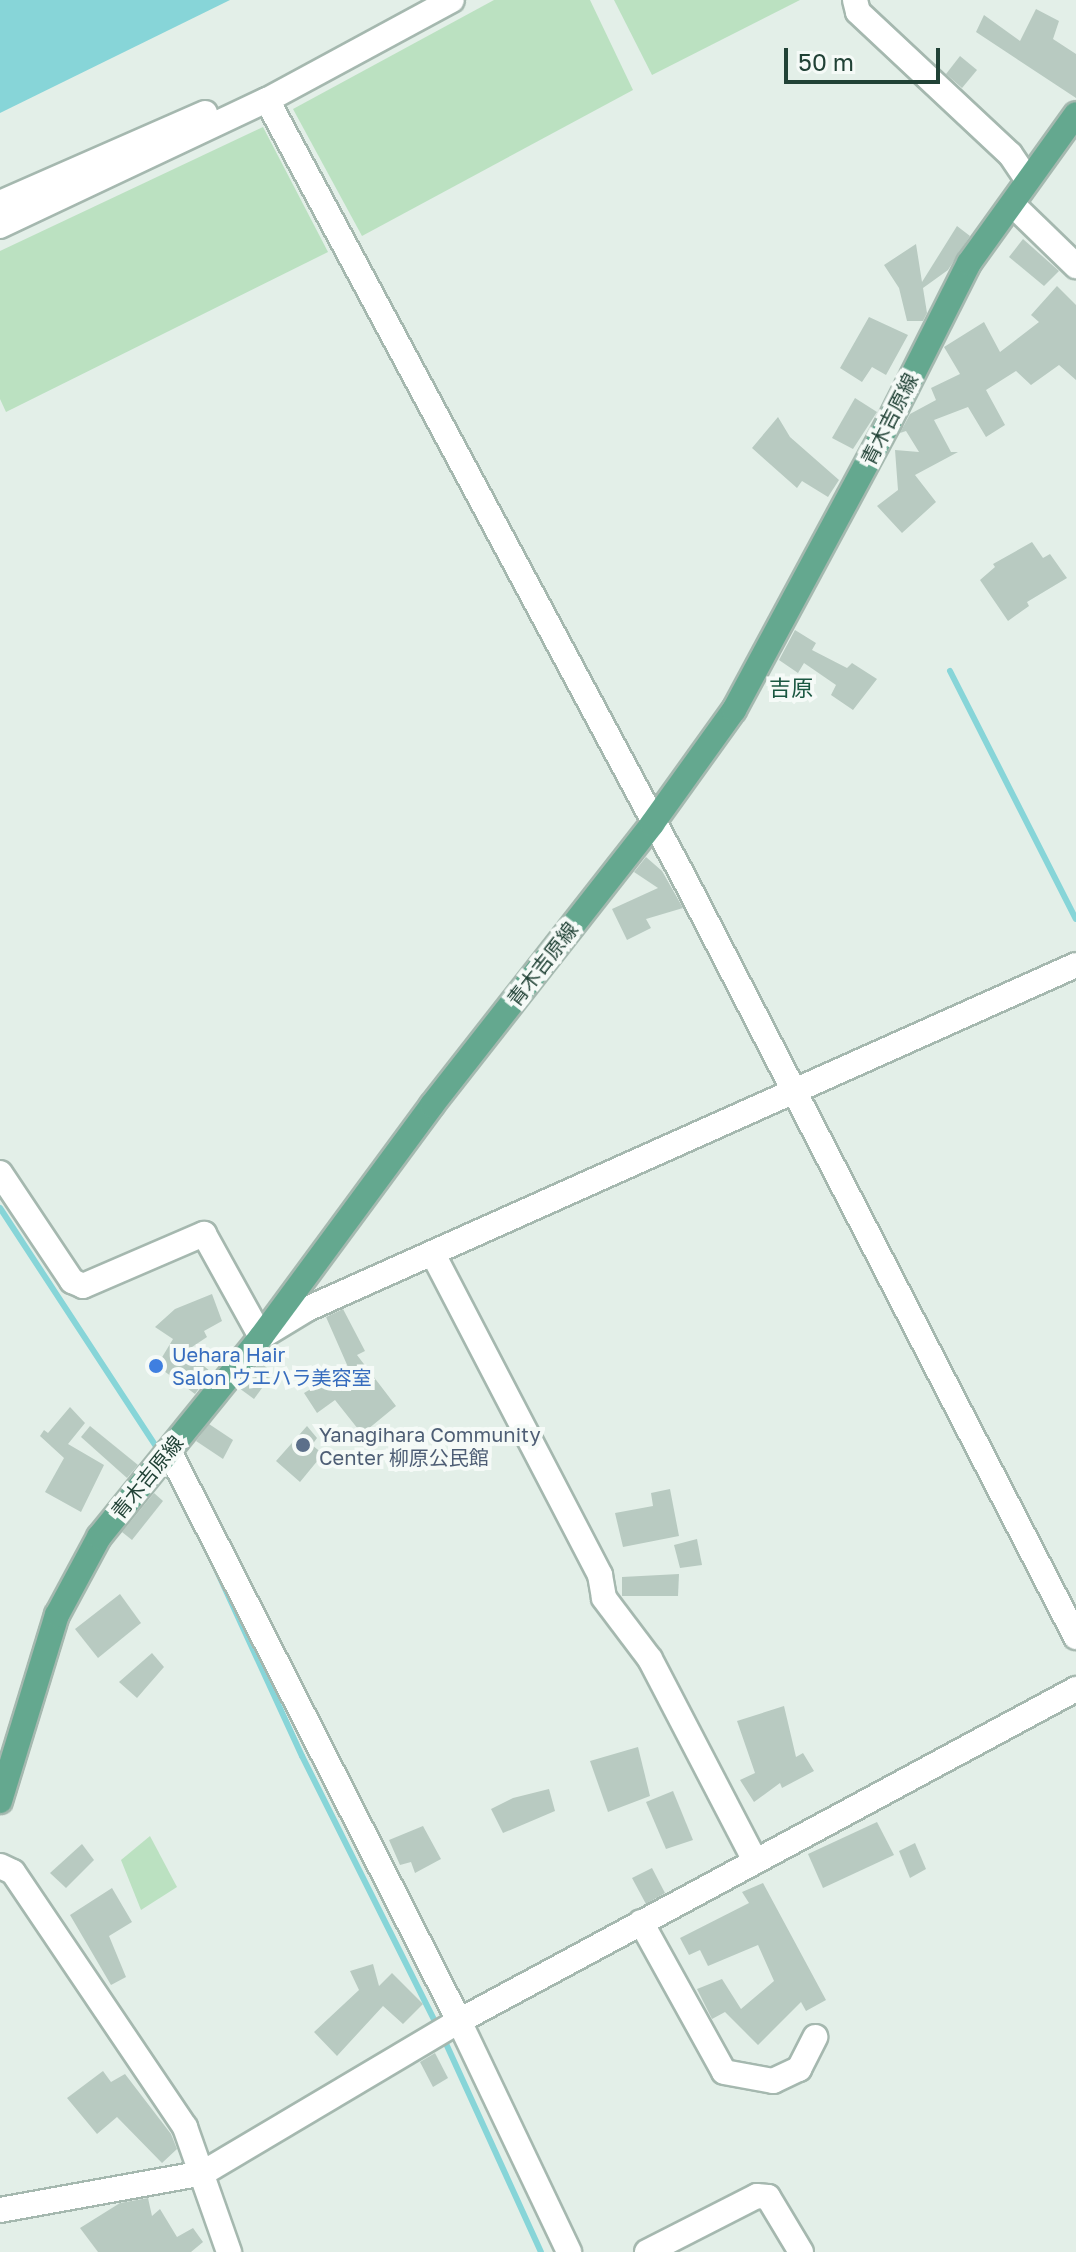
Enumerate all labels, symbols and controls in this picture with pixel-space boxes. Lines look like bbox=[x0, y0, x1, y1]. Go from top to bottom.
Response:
scale bar bbox=[788, 32, 944, 82]
text: 50 m bbox=[798, 47, 854, 76]
street label: 青木吉原線 bbox=[856, 369, 922, 469]
district label: 吉原 bbox=[769, 675, 813, 701]
street label: 青木吉原線 bbox=[502, 917, 582, 1011]
place label: Uehara Hair Salon ウエハラ美容室 bbox=[172, 1342, 372, 1389]
marker: Uehara Hair Salon ウエハラ美容室 bbox=[147, 1357, 165, 1375]
place label: Yanagihara Community Center 柳原公民館 bbox=[319, 1422, 541, 1469]
street label: 青木吉原線 bbox=[106, 1431, 188, 1523]
marker: Yanagihara Community Center 柳原公民館 bbox=[294, 1436, 312, 1454]

